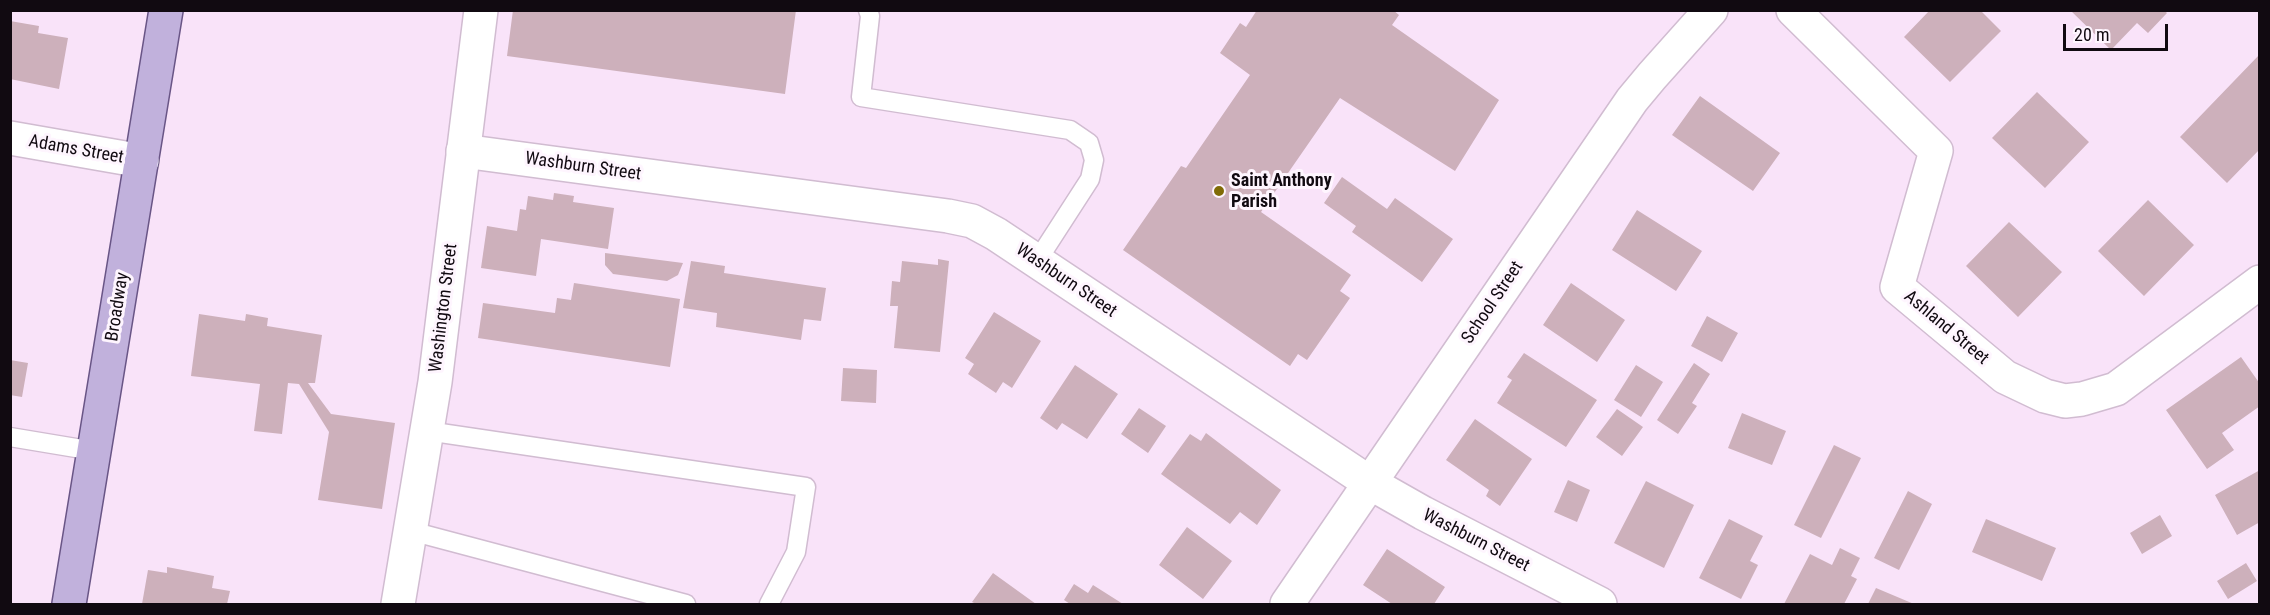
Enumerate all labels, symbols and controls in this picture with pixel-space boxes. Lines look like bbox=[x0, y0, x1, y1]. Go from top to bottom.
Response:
scale bar bbox=[2066, 12, 2171, 50]
text: 20 m bbox=[2074, 24, 2109, 45]
street label: Adams Street bbox=[27, 131, 125, 169]
street label: Washburn Street bbox=[524, 148, 642, 186]
place label: Saint Anthony Parish bbox=[1231, 170, 1332, 213]
marker: Saint Anthony Parish bbox=[1212, 184, 1226, 198]
street label: Washburn Street bbox=[1011, 239, 1121, 323]
street label: Washington Street bbox=[425, 242, 463, 374]
street label: School Street bbox=[1458, 258, 1528, 348]
street label: Broadway bbox=[102, 271, 134, 343]
street label: Ashland Street bbox=[1899, 286, 1993, 370]
street label: Washburn Street bbox=[1419, 505, 1533, 577]

